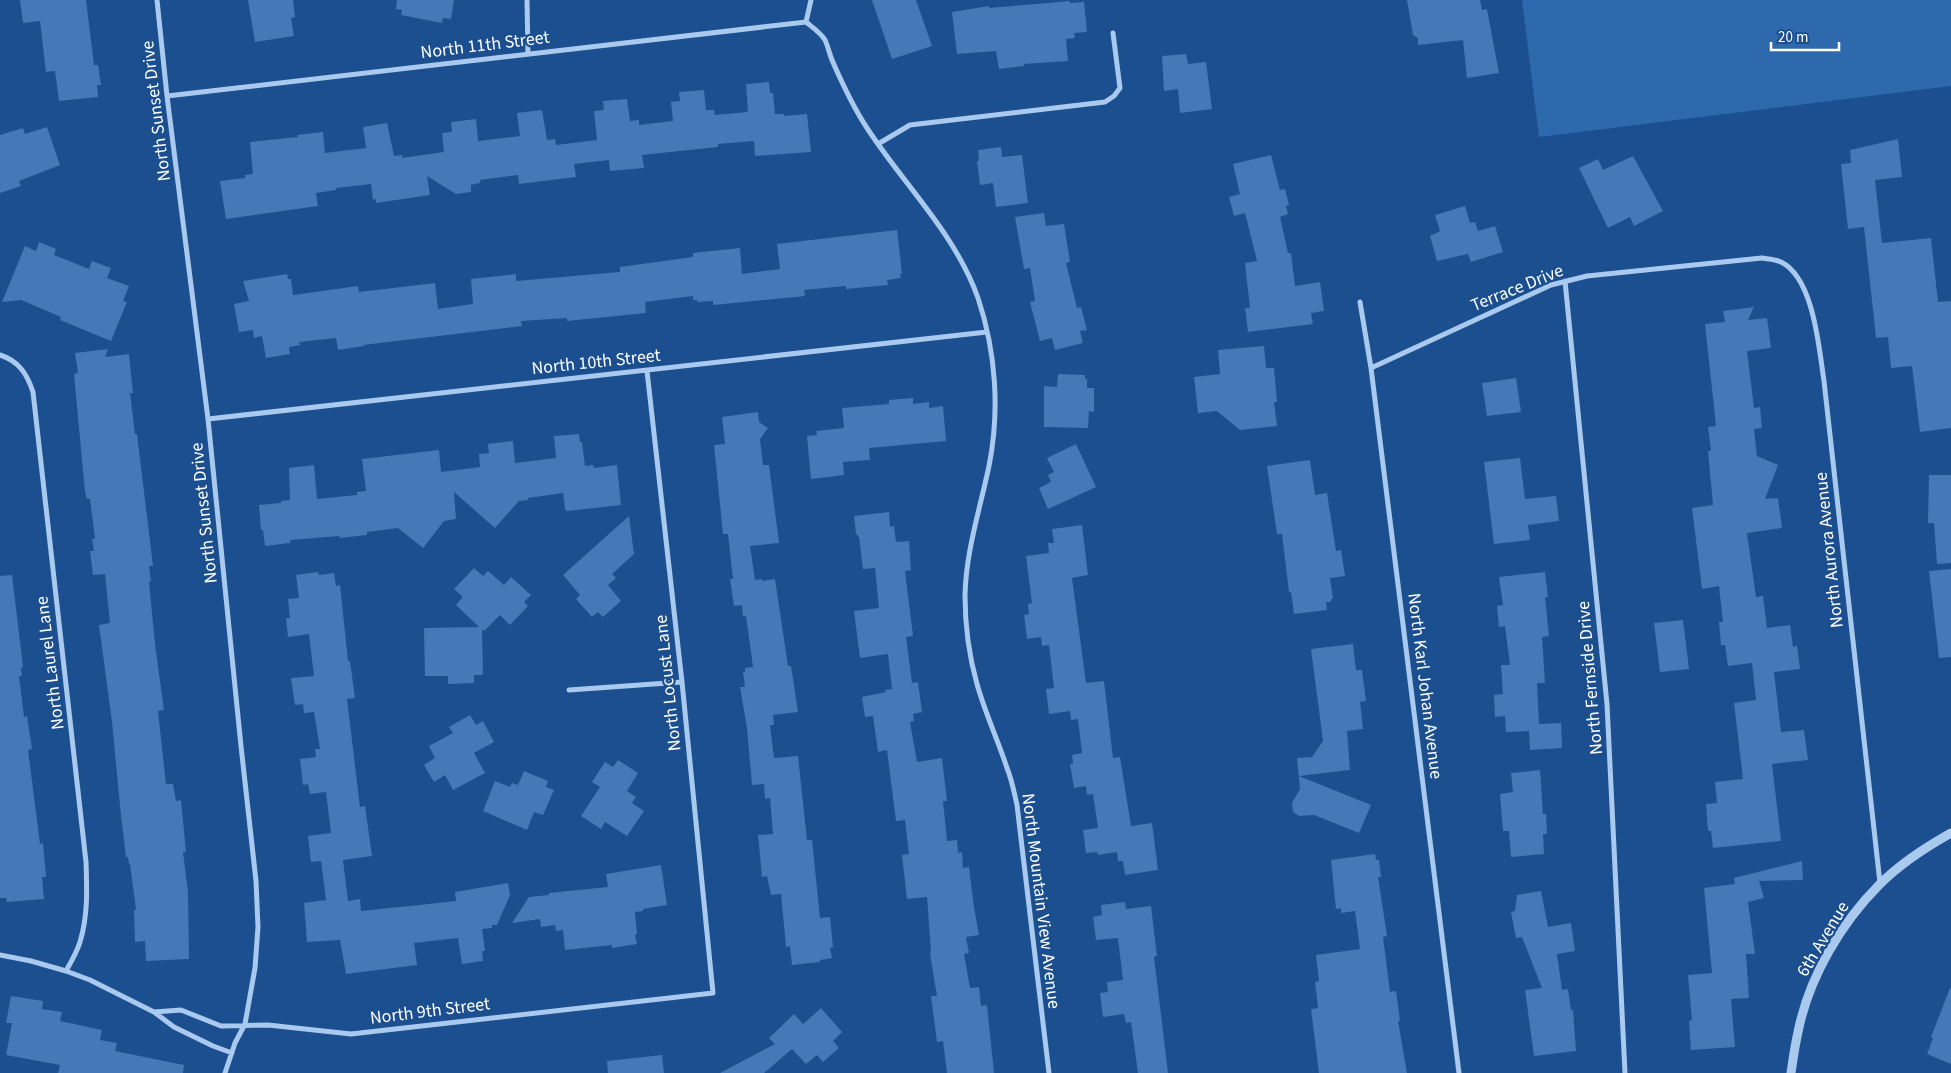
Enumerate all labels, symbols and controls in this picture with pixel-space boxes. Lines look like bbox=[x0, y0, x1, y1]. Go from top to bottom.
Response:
scale bar bbox=[1771, 20, 1838, 52]
street label: North 11th Street bbox=[419, 25, 551, 65]
text: 20 m bbox=[1778, 27, 1808, 48]
street label: North Sunset Drive bbox=[135, 39, 177, 183]
street label: Terrace Drive bbox=[1467, 258, 1567, 318]
street label: North 10th Street bbox=[530, 343, 662, 381]
street label: North Sunset Drive bbox=[184, 441, 224, 585]
street label: North Aurora Avenue bbox=[1808, 471, 1850, 629]
street label: North Karl Johan Avenue bbox=[1401, 592, 1449, 781]
street label: North Laurel Lane bbox=[29, 595, 71, 731]
street label: North Fernside Drive bbox=[1571, 600, 1609, 756]
street label: North Locust Lane bbox=[648, 614, 688, 752]
street label: North Mountain View Avenue bbox=[1015, 792, 1067, 1010]
street label: 6th Avenue bbox=[1791, 897, 1855, 981]
street label: North 9th Street bbox=[369, 991, 491, 1031]

